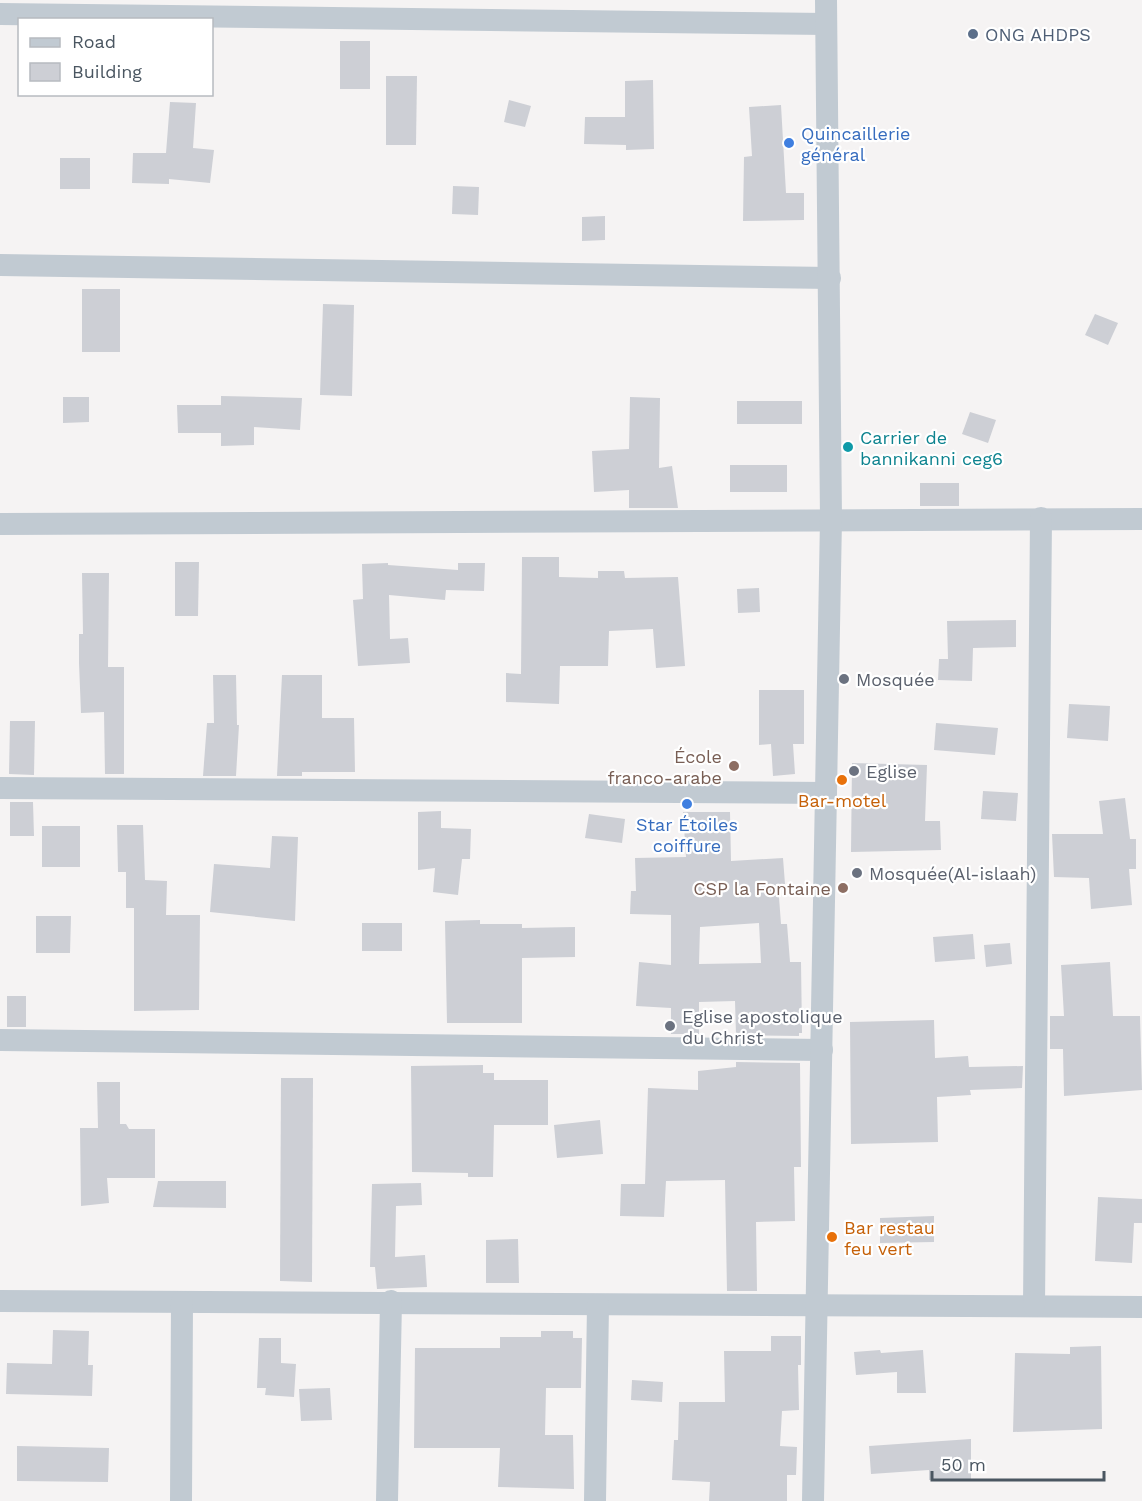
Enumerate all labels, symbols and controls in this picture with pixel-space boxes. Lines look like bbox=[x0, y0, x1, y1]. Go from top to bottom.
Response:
legend bbox=[18, 18, 213, 96]
place label: ONG AHDPS bbox=[985, 24, 1091, 45]
marker: ONG AHDPS bbox=[966, 27, 980, 41]
text: Road bbox=[72, 31, 116, 52]
text: Building bbox=[72, 61, 142, 82]
place label: Quincaillerie général bbox=[801, 123, 910, 165]
marker: Quincaillerie général bbox=[782, 136, 796, 150]
place label: Carrier de bannikanni ceg6 bbox=[860, 427, 1003, 469]
marker: Carrier de bannikanni ceg6 bbox=[841, 440, 855, 454]
place label: Mosquée bbox=[856, 669, 935, 690]
marker: Mosquée bbox=[837, 672, 851, 686]
place label: École franco-arabe bbox=[607, 746, 722, 788]
marker: École franco-arabe bbox=[727, 759, 741, 773]
place label: Eglise bbox=[866, 761, 917, 782]
marker: Eglise bbox=[847, 764, 861, 778]
marker: Bar-motel bbox=[835, 773, 849, 787]
place label: Bar-motel bbox=[798, 790, 887, 811]
marker: Star Étoiles coiffure bbox=[680, 797, 694, 811]
place label: Star Étoiles coiffure bbox=[636, 814, 738, 856]
place label: Mosquée(Al-islaah) bbox=[869, 863, 1036, 884]
marker: Mosquée(Al-islaah) bbox=[850, 866, 864, 880]
place label: CSP la Fontaine bbox=[693, 878, 831, 899]
marker: CSP la Fontaine bbox=[836, 881, 850, 895]
place label: Eglise apostolique du Christ bbox=[682, 1006, 843, 1048]
marker: Eglise apostolique du Christ bbox=[663, 1019, 677, 1033]
place label: Bar restau feu vert bbox=[844, 1217, 935, 1259]
marker: Bar restau feu vert bbox=[825, 1230, 839, 1244]
scale bar bbox=[932, 1444, 1104, 1482]
text: 50 m bbox=[941, 1454, 986, 1475]

